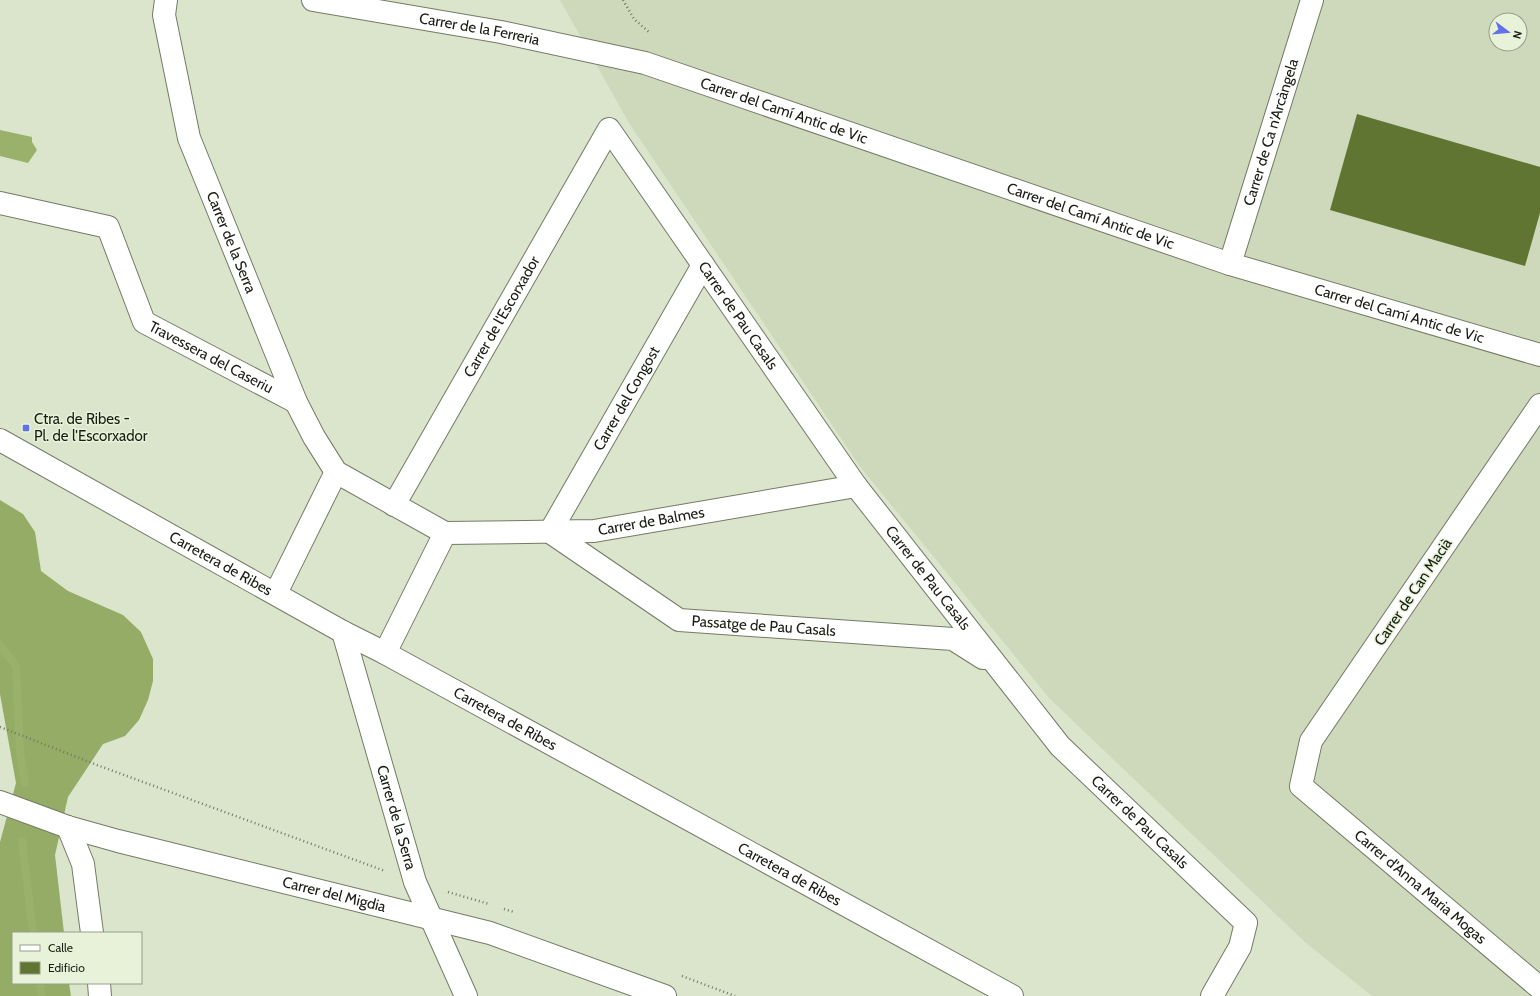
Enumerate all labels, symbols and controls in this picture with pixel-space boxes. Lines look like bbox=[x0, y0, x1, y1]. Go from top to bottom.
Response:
street label: Carrer de la Ferreria bbox=[418, 9, 542, 49]
north arrow bbox=[1488, 12, 1528, 52]
text: N bbox=[1510, 29, 1525, 40]
street label: Carrer de Ca n'Arcàngela bbox=[1240, 56, 1302, 208]
street label: Carrer del Camí Antic de Vic bbox=[698, 74, 870, 148]
street label: Carrer del Camí Antic de Vic bbox=[1004, 179, 1177, 253]
street label: Carrer de la Serra bbox=[203, 189, 260, 296]
street label: Carrer de l'Escorxador bbox=[460, 253, 544, 380]
street label: Carrer de Pau Casals bbox=[694, 258, 782, 373]
street label: Carrer del Camí Antic de Vic bbox=[1312, 280, 1486, 347]
street label: Travessera del Caseriu bbox=[146, 317, 276, 397]
street label: Carrer del Congost bbox=[590, 343, 664, 454]
place label: Ctra. de Ribes - Pl. de l'Escorxador bbox=[34, 410, 148, 445]
marker: Ctra. de Ribes - Pl. de l'Escorxador bbox=[21, 423, 31, 433]
street label: Carrer de Balmes bbox=[597, 503, 706, 539]
street label: Carrer de Pau Casals bbox=[882, 522, 974, 634]
street label: Carretera de Ribes bbox=[166, 528, 275, 600]
street label: Carrer de Can Macià bbox=[1370, 534, 1456, 649]
street label: Passatge de Pau Casals bbox=[691, 612, 836, 640]
street label: Carretera de Ribes bbox=[450, 683, 560, 754]
street label: Carrer de la Serra bbox=[373, 763, 420, 873]
street label: Carrer de Pau Casals bbox=[1088, 772, 1192, 872]
street label: Carrer d'Anna Maria Mogas bbox=[1351, 826, 1490, 948]
street label: Carretera de Ribes bbox=[735, 839, 844, 910]
street label: Carrer del Migdia bbox=[281, 873, 388, 916]
legend bbox=[12, 932, 142, 984]
text: Calle bbox=[48, 940, 73, 955]
text: Edificio bbox=[48, 960, 85, 975]

